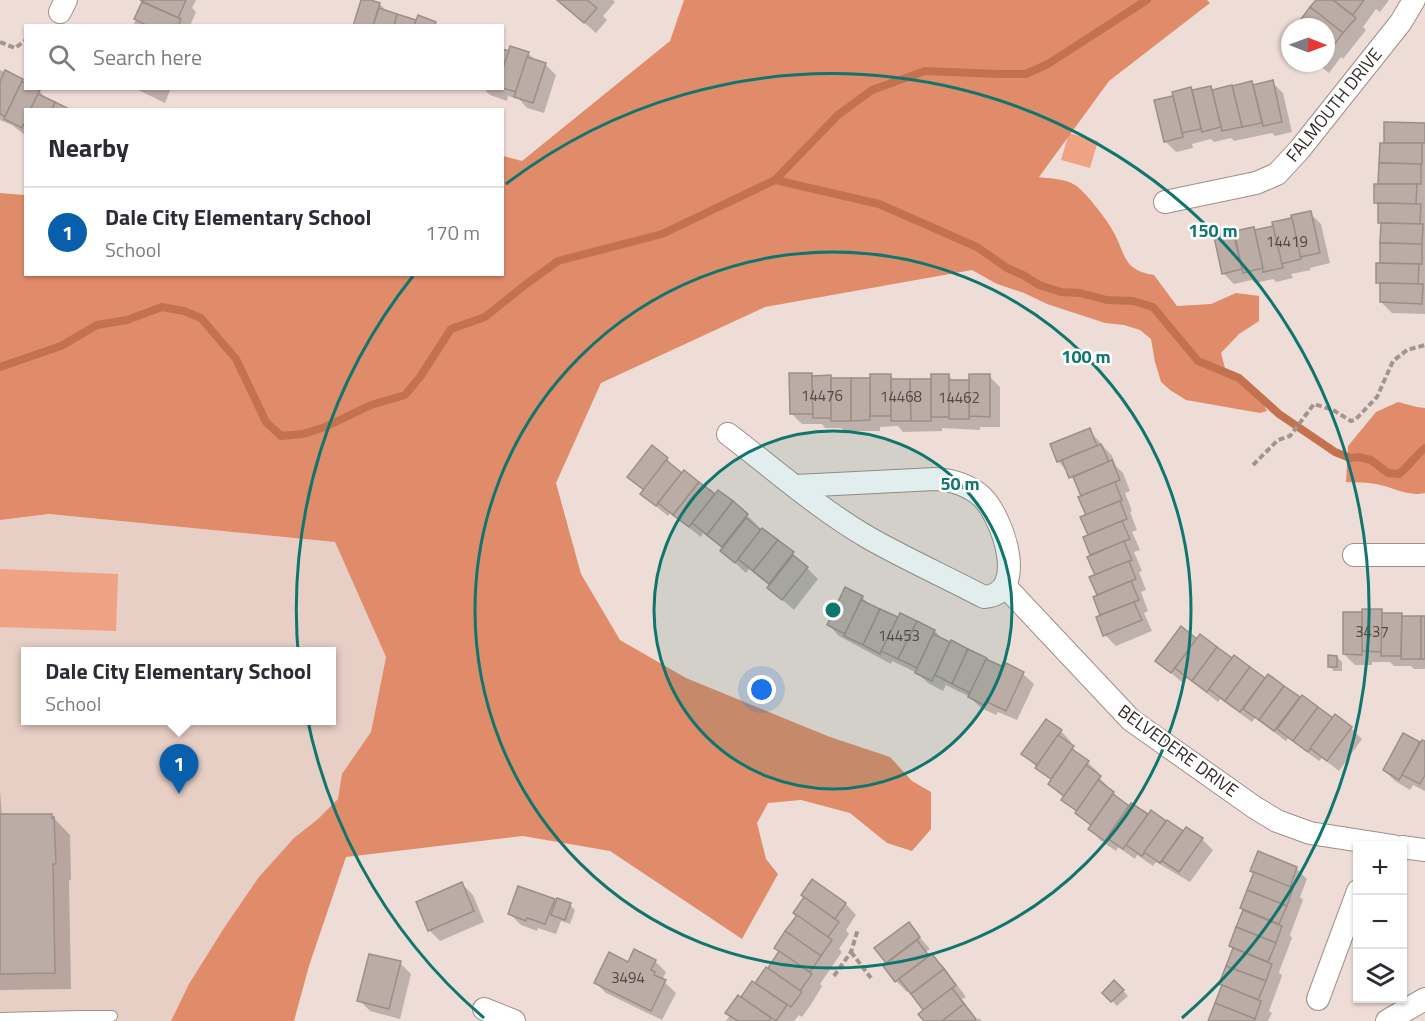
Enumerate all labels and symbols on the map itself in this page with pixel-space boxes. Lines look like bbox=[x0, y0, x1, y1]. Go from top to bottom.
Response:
north arrow bbox=[1281, 18, 1335, 72]
street label: FALMOUTH DRIVE bbox=[1279, 42, 1388, 168]
text: 150 m bbox=[1188, 217, 1238, 244]
house number: 14419 bbox=[1266, 230, 1308, 253]
text: 100 m bbox=[1061, 343, 1111, 370]
house number: 14476 bbox=[801, 384, 843, 407]
house number: 14468 bbox=[880, 385, 922, 408]
house number: 14462 bbox=[938, 386, 980, 409]
text: 50 m bbox=[940, 470, 980, 497]
centre of rings bbox=[823, 600, 843, 620]
house number: 3437 bbox=[1355, 620, 1389, 643]
house number: 14453 bbox=[878, 624, 920, 647]
your location bbox=[747, 675, 776, 704]
street label: BELVEDERE DRIVE bbox=[1112, 698, 1244, 804]
pin: 1 bbox=[160, 744, 198, 794]
house number: 3494 bbox=[611, 966, 645, 989]

